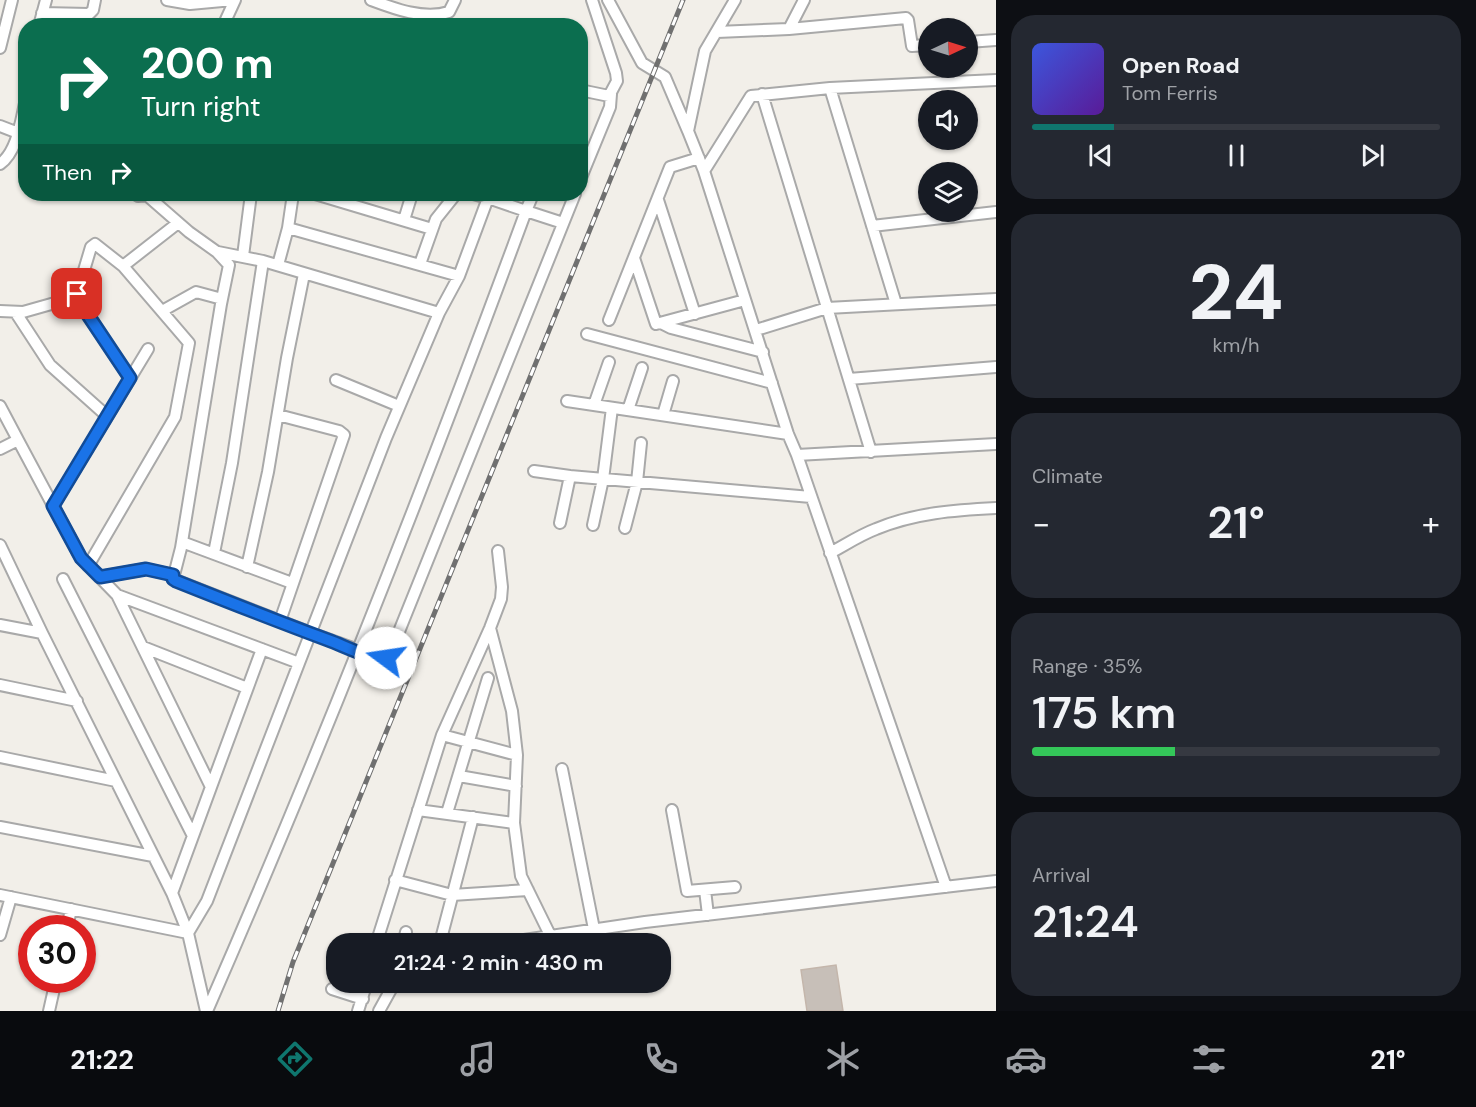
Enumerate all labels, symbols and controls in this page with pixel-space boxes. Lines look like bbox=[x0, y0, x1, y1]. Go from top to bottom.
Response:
north arrow bbox=[918, 18, 978, 78]
map controls bbox=[918, 18, 978, 222]
text: 200 m bbox=[141, 36, 274, 91]
icon: right bbox=[42, 42, 120, 120]
text: Open Road bbox=[1122, 51, 1240, 80]
text: Tom Ferris bbox=[1122, 80, 1218, 106]
text: Turn right bbox=[141, 89, 261, 124]
button: sound bbox=[918, 90, 978, 150]
icon: previous bbox=[1084, 139, 1117, 172]
icon: pause bbox=[1220, 139, 1253, 172]
icon: next bbox=[1356, 139, 1389, 172]
icon: right bbox=[104, 156, 137, 189]
text: Then bbox=[42, 158, 92, 187]
button: layers bbox=[918, 162, 978, 222]
text: 24 bbox=[1188, 242, 1284, 343]
pin bbox=[51, 268, 102, 319]
icon: arrive bbox=[60, 277, 93, 310]
text: km/h bbox=[1212, 332, 1260, 358]
text: Climate bbox=[1032, 463, 1103, 489]
text: 21° bbox=[1207, 493, 1265, 552]
text: − bbox=[1032, 502, 1050, 545]
text: + bbox=[1422, 502, 1440, 545]
position arrow bbox=[354, 626, 418, 690]
text: Range · 35% bbox=[1032, 653, 1142, 679]
text: 175 km bbox=[1032, 683, 1176, 742]
text: Arrival bbox=[1032, 862, 1090, 888]
text: 21:24 bbox=[1032, 892, 1139, 951]
speed limit sign: 30 bbox=[18, 915, 96, 993]
text: 21:24 · 2 min · 430 m bbox=[394, 948, 603, 977]
icon: directions bbox=[274, 1038, 316, 1080]
icon: music bbox=[457, 1038, 499, 1080]
icon: phone bbox=[640, 1038, 682, 1080]
icon: climate bbox=[822, 1038, 864, 1080]
icon: car bbox=[1005, 1038, 1047, 1080]
icon: filters bbox=[1188, 1038, 1230, 1080]
text: 21:22 bbox=[70, 1042, 134, 1077]
text: 21° bbox=[1370, 1042, 1406, 1077]

